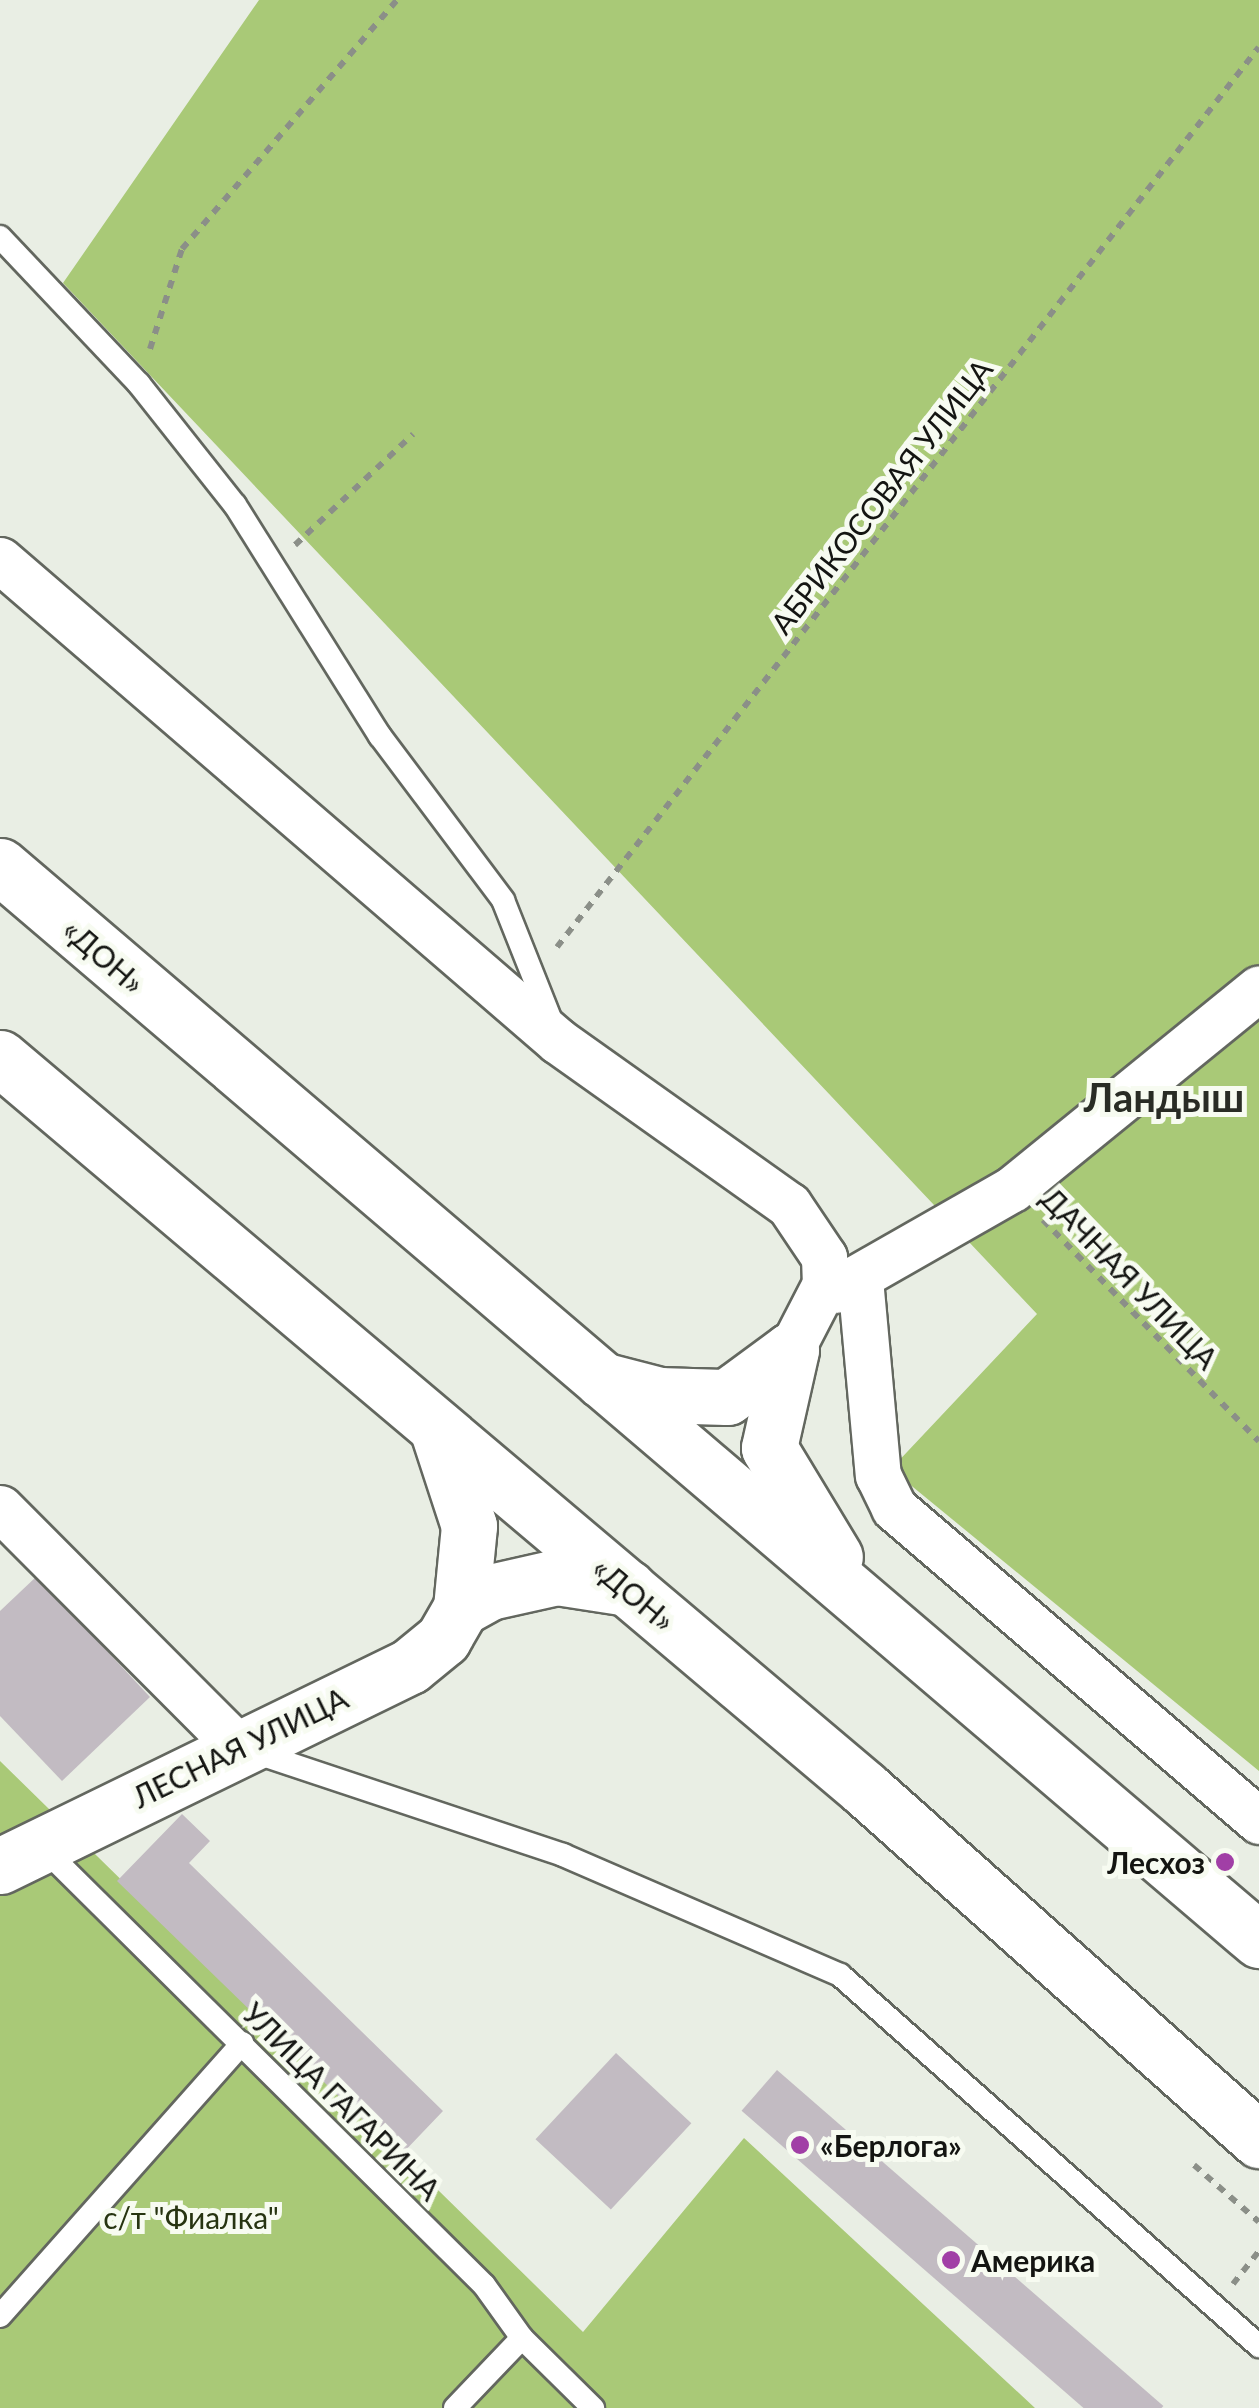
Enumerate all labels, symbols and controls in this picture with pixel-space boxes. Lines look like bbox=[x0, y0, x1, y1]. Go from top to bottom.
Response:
street label: АБРИКОСОВАЯ УЛИЦА bbox=[762, 351, 1000, 641]
street label: «ДОН» bbox=[56, 911, 152, 1001]
district label: Ландыш bbox=[1084, 1073, 1244, 1121]
street label: ДАЧНАЯ УЛИЦА bbox=[1034, 1180, 1226, 1376]
street label: «ДОН» bbox=[586, 1549, 682, 1639]
street label: ЛЕСНАЯ УЛИЦА bbox=[127, 1679, 353, 1815]
place label: Лесхоз bbox=[1107, 1844, 1205, 1880]
marker: Лесхоз bbox=[1214, 1851, 1236, 1873]
street label: УЛИЦА ГАГАРИНА bbox=[236, 1995, 448, 2207]
place label: «Берлога» bbox=[820, 2127, 962, 2163]
marker: «Берлога» bbox=[789, 2134, 811, 2156]
park label: с/т "Фиалка" bbox=[103, 2199, 279, 2235]
place label: Америка bbox=[971, 2242, 1095, 2278]
marker: Америка bbox=[940, 2249, 962, 2271]

